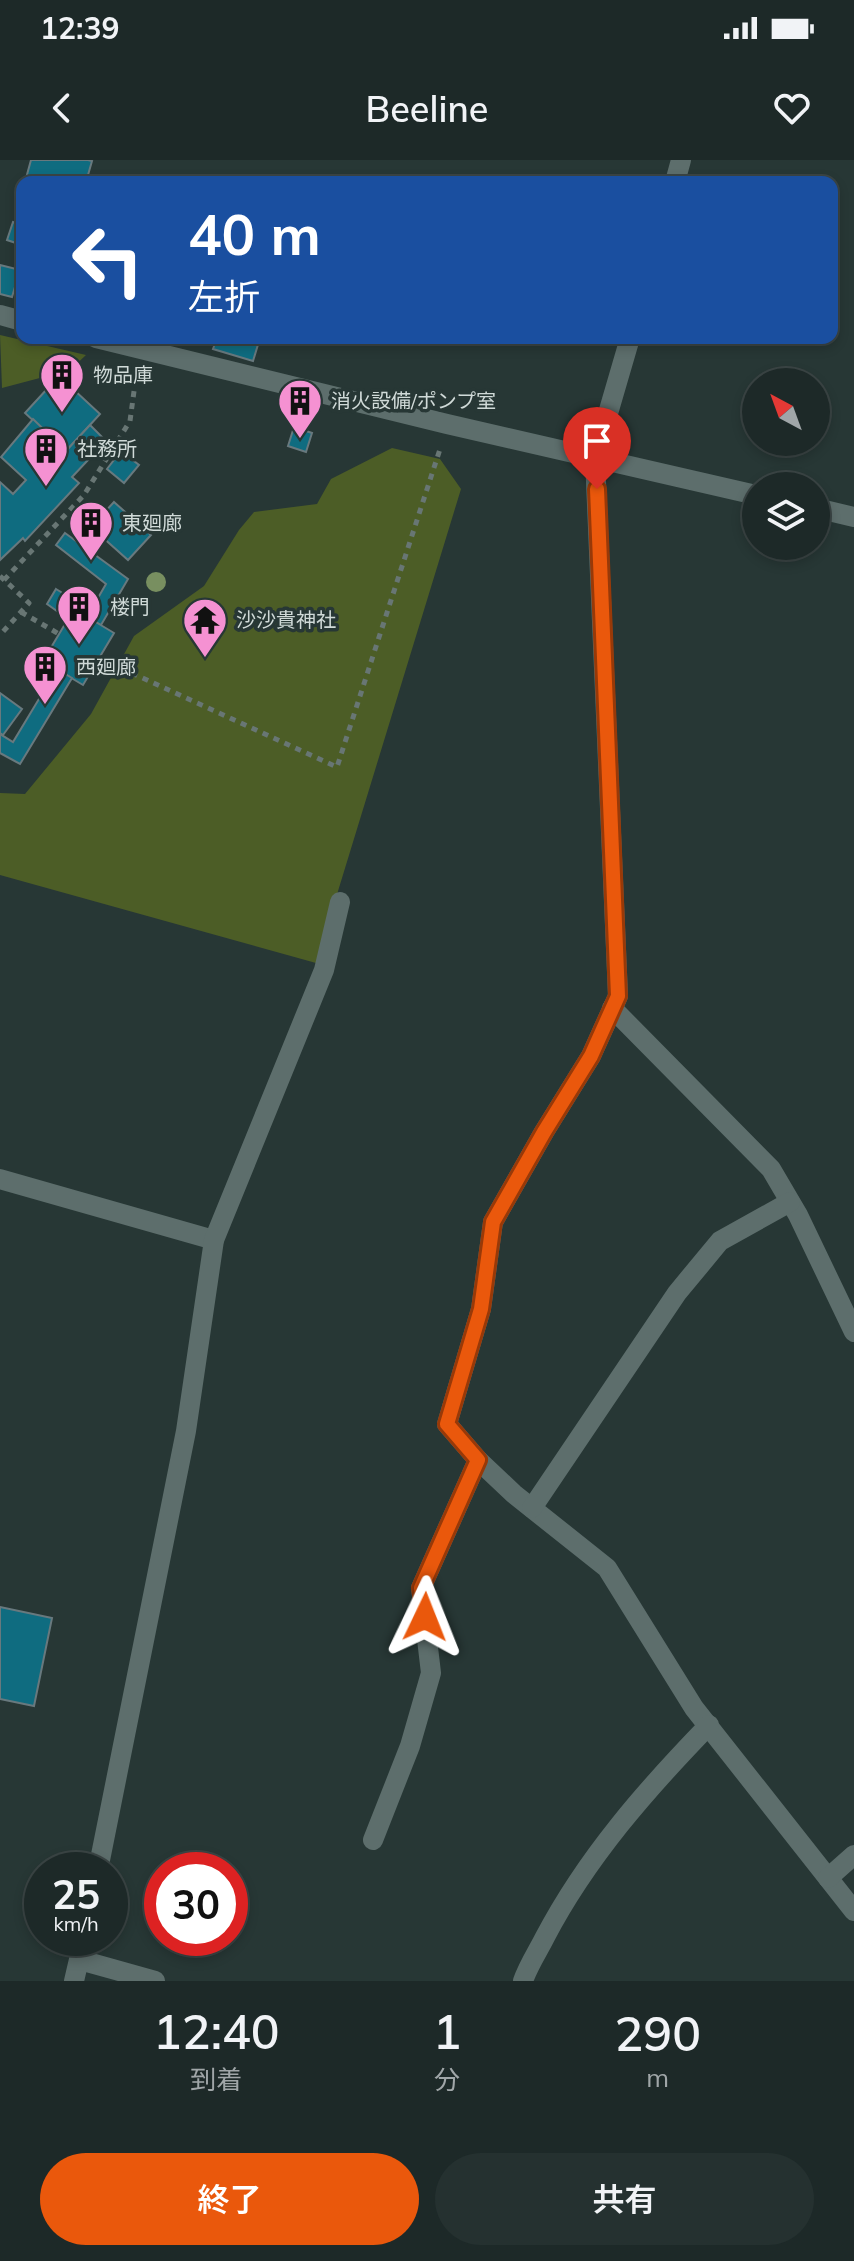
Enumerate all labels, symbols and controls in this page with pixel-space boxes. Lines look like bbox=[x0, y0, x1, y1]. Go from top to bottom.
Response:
text: 12:39 bbox=[40, 9, 119, 47]
icon: back bbox=[40, 86, 84, 130]
text: Beeline bbox=[366, 86, 488, 131]
icon: heart bbox=[770, 86, 814, 130]
text: 40 m bbox=[188, 199, 321, 269]
icon: left bbox=[56, 208, 160, 312]
text: 左折 bbox=[188, 274, 260, 319]
building icon: 物品庫 bbox=[38, 351, 86, 414]
place label: 物品庫 bbox=[93, 362, 153, 387]
north arrow bbox=[742, 368, 830, 456]
map controls bbox=[742, 368, 830, 560]
building icon: 消火設備/ポンプ室 bbox=[276, 377, 324, 440]
place label: 消火設備/ポンプ室 bbox=[331, 388, 496, 413]
pin bbox=[563, 407, 631, 489]
icon: arrive bbox=[575, 419, 619, 463]
building icon: 社務所 bbox=[22, 425, 70, 488]
place label: 社務所 bbox=[77, 436, 137, 461]
button: layers bbox=[742, 472, 830, 560]
building icon: 東廻廊 bbox=[67, 499, 115, 562]
place label: 東廻廊 bbox=[122, 510, 182, 535]
building icon: 楼門 bbox=[55, 583, 103, 646]
place label: 楼門 bbox=[110, 594, 150, 619]
temple icon: 沙沙貴神社 bbox=[181, 596, 229, 659]
place label: 沙沙貴神社 bbox=[236, 607, 336, 632]
building icon: 西廻廊 bbox=[21, 643, 69, 706]
place label: 西廻廊 bbox=[76, 654, 136, 679]
position arrow bbox=[383, 1575, 467, 1659]
speed limit sign: 30 bbox=[144, 1852, 248, 1956]
text: 25 bbox=[52, 1869, 100, 1919]
text: km/h bbox=[53, 1911, 99, 1936]
text: 12:40 bbox=[153, 2001, 280, 2061]
text: 1 bbox=[433, 2001, 461, 2061]
text: 290 bbox=[615, 2003, 701, 2063]
text: m bbox=[646, 2061, 669, 2094]
text: 到着 bbox=[190, 2063, 242, 2096]
text: 分 bbox=[434, 2063, 460, 2096]
button: 終了 bbox=[40, 2153, 419, 2245]
button: 共有 bbox=[435, 2153, 814, 2245]

